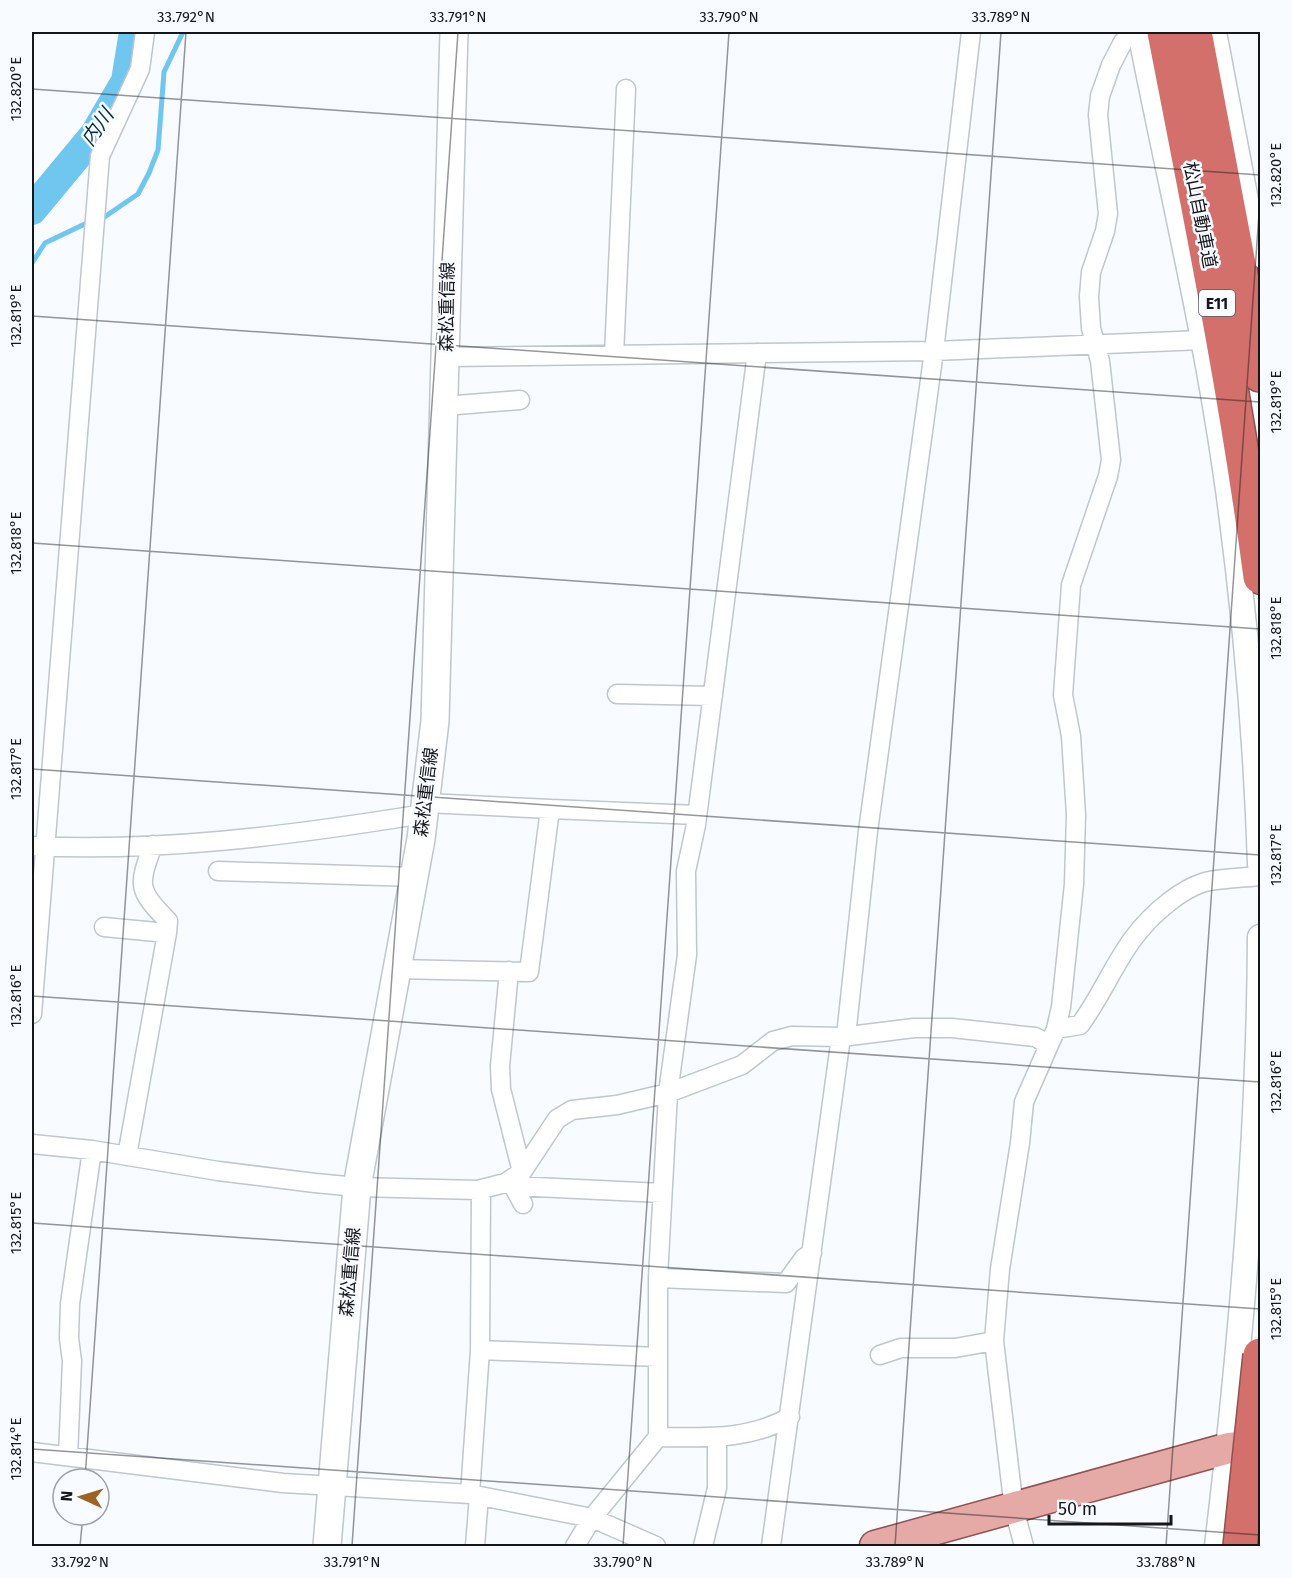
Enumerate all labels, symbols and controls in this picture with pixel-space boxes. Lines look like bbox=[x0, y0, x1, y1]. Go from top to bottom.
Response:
text: 33.792°N bbox=[157, 8, 215, 26]
text: 33.791°N bbox=[429, 8, 487, 26]
text: 33.790°N bbox=[699, 8, 759, 26]
text: 33.789°N bbox=[972, 8, 1030, 26]
text: 132.820°E bbox=[7, 57, 25, 121]
water label: 内川 bbox=[76, 102, 119, 150]
text: 132.820°E bbox=[1267, 143, 1285, 207]
street label: 松山自動車道 bbox=[1179, 160, 1221, 270]
street label: 森松重信線 bbox=[435, 262, 459, 352]
text: 132.819°E bbox=[7, 285, 25, 347]
road number: E11 bbox=[1199, 290, 1235, 316]
text: 132.819°E bbox=[1267, 371, 1285, 433]
text: 132.818°E bbox=[7, 511, 25, 575]
text: 132.818°E bbox=[1267, 596, 1285, 660]
text: 132.817°E bbox=[7, 738, 25, 800]
street label: 森松重信線 bbox=[410, 746, 442, 838]
text: 132.817°E bbox=[1267, 824, 1285, 886]
text: 132.816°E bbox=[7, 965, 25, 1027]
text: 132.816°E bbox=[1267, 1051, 1285, 1113]
text: 132.815°E bbox=[7, 1192, 25, 1254]
street label: 森松重信線 bbox=[335, 1226, 365, 1318]
text: 132.815°E bbox=[1267, 1278, 1285, 1340]
text: 132.814°E bbox=[7, 1417, 25, 1481]
north arrow bbox=[51, 1467, 111, 1527]
scale bar bbox=[1049, 1488, 1170, 1526]
text: N bbox=[57, 1490, 76, 1502]
text: 50 m bbox=[1058, 1498, 1097, 1520]
text: 33.792°N bbox=[51, 1553, 109, 1571]
text: 33.791°N bbox=[323, 1553, 381, 1571]
text: 33.790°N bbox=[593, 1553, 653, 1571]
text: 33.789°N bbox=[866, 1553, 924, 1571]
text: 33.788°N bbox=[1136, 1553, 1196, 1571]

